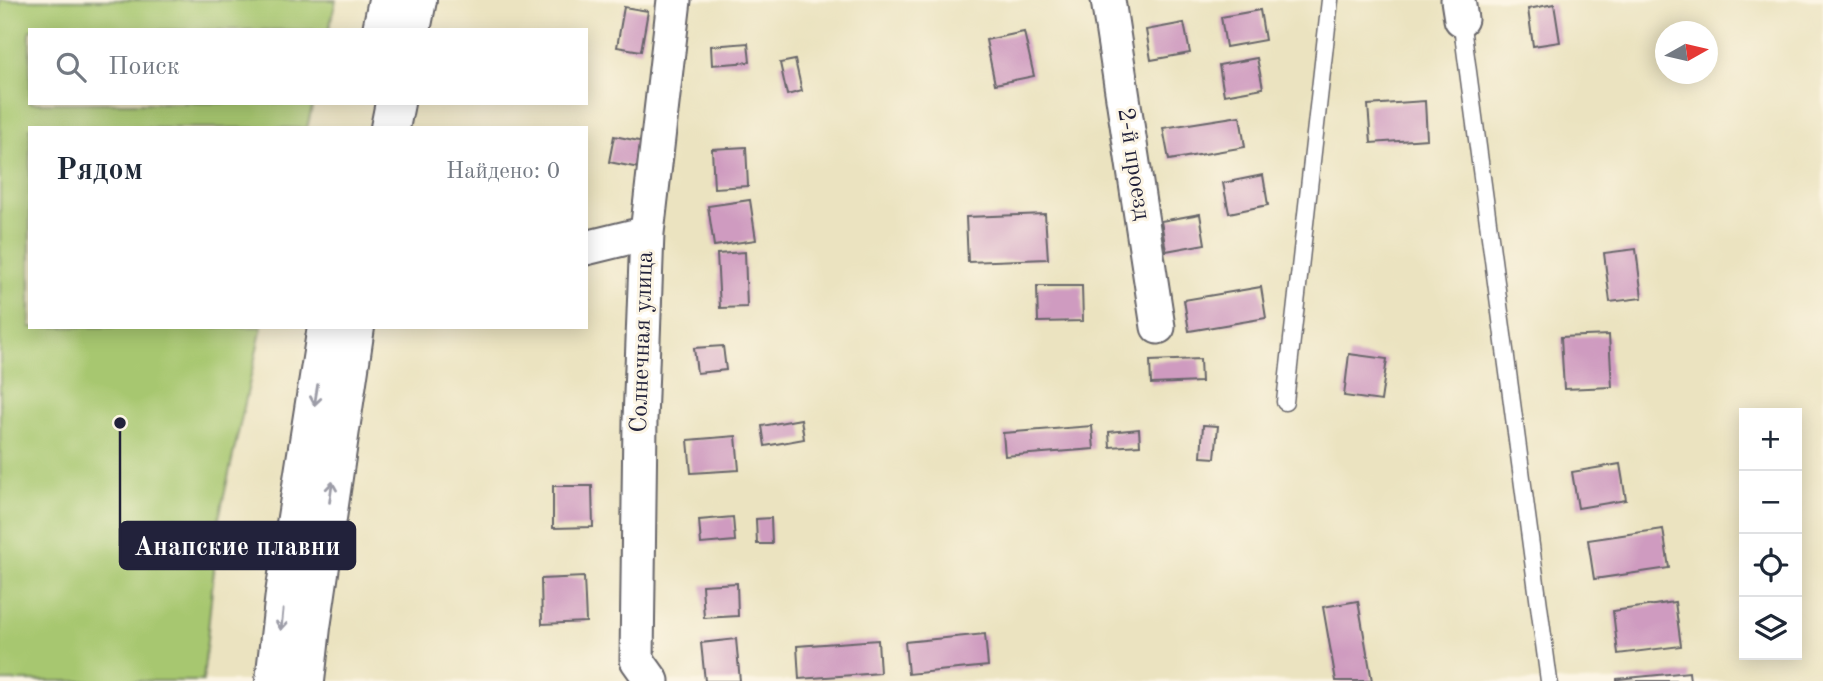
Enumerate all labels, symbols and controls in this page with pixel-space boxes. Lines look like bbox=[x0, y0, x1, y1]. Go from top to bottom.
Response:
north arrow bbox=[1655, 21, 1718, 84]
search box bbox=[28, 28, 588, 105]
icon: search bbox=[52, 48, 90, 86]
text: Поиск bbox=[108, 54, 180, 80]
street label: 2-й проезд bbox=[1112, 106, 1154, 222]
text: Рядом bbox=[56, 156, 143, 186]
text: Найдено: 0 bbox=[446, 160, 560, 183]
street label: Солнечная улица bbox=[628, 251, 658, 433]
one-way arrow bbox=[309, 383, 322, 406]
map controls bbox=[1739, 408, 1802, 660]
button: + bbox=[1739, 408, 1802, 471]
button: − bbox=[1739, 471, 1802, 534]
one-way arrow bbox=[325, 481, 338, 504]
callout: Анапские плавни bbox=[120, 522, 355, 569]
button: locate bbox=[1739, 534, 1802, 597]
text: Анапские плавни bbox=[134, 535, 340, 561]
button: layers bbox=[1739, 597, 1802, 660]
one-way arrow bbox=[275, 608, 288, 630]

